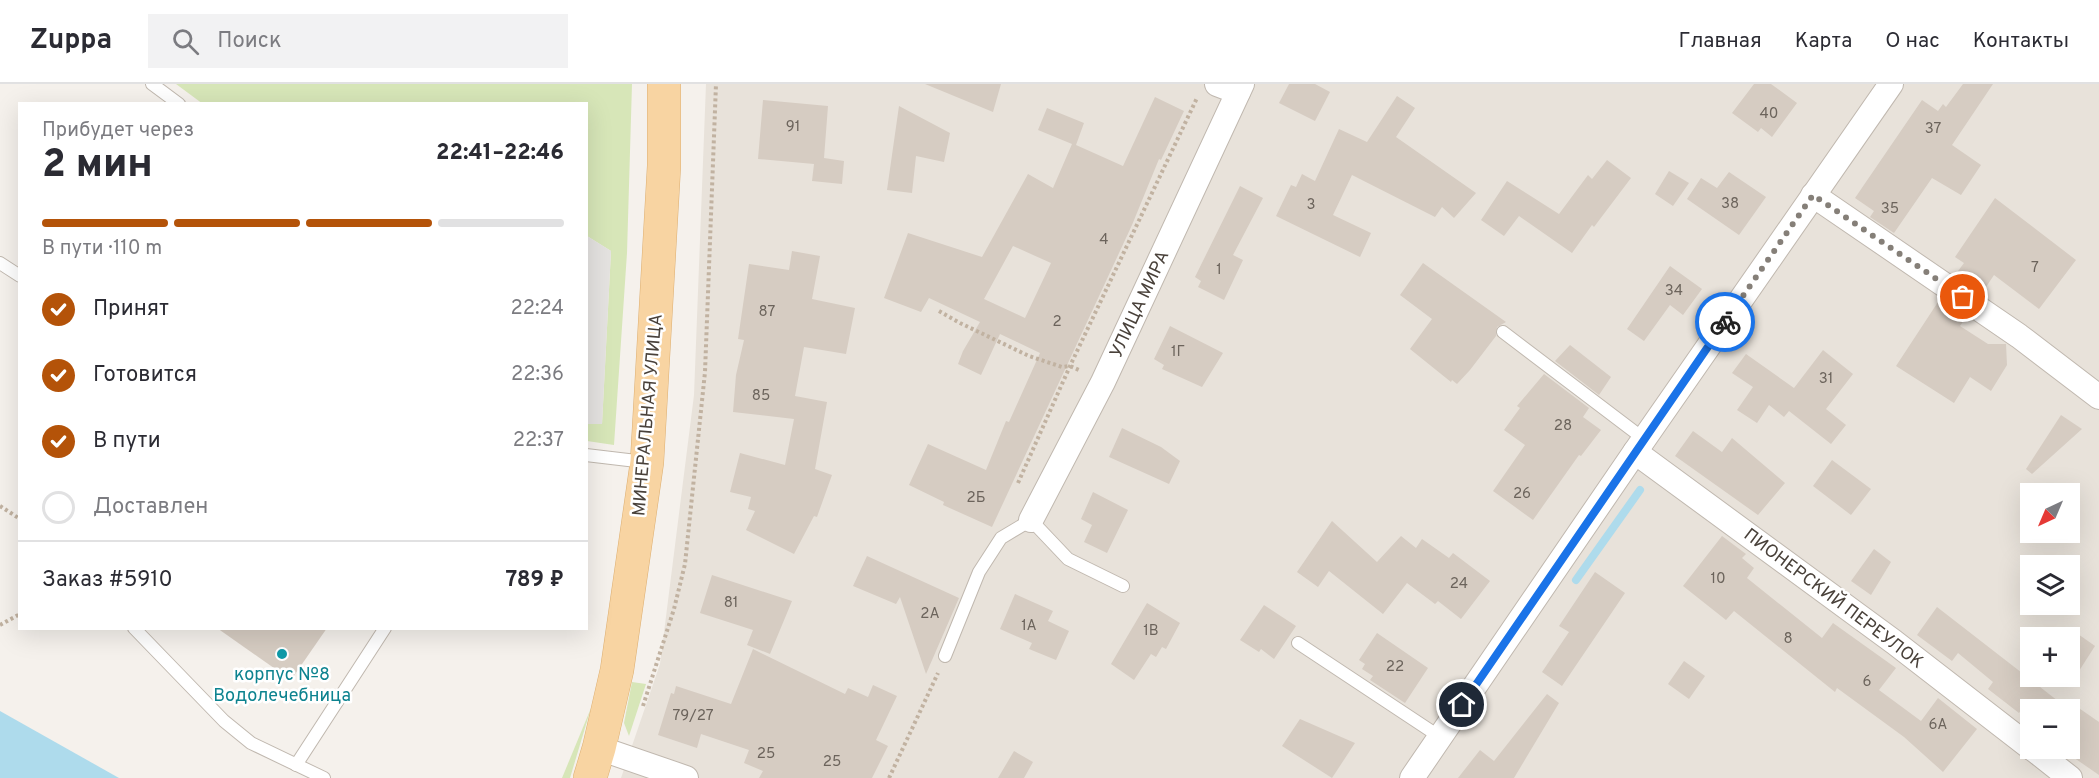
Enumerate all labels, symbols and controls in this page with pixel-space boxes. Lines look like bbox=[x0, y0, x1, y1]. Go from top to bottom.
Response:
search box bbox=[148, 14, 568, 68]
text: Zuppa bbox=[30, 23, 112, 59]
icon: search bbox=[169, 25, 202, 58]
text: Поиск bbox=[217, 28, 281, 55]
text: Главная bbox=[1678, 28, 1762, 55]
text: Карта bbox=[1795, 28, 1852, 55]
text: О нас bbox=[1885, 28, 1940, 55]
text: Контакты bbox=[1973, 28, 2069, 55]
house number: 40 bbox=[1760, 105, 1778, 124]
text: Прибудет через bbox=[42, 118, 194, 144]
house number: 91 bbox=[786, 118, 800, 137]
house number: 37 bbox=[1925, 120, 1942, 139]
text: 22:41–22:46 bbox=[436, 140, 564, 167]
text: 2 мин bbox=[42, 142, 153, 191]
house number: 38 bbox=[1721, 195, 1739, 214]
house number: 3 bbox=[1306, 196, 1316, 215]
house number: 35 bbox=[1881, 200, 1899, 219]
house number: 4 bbox=[1099, 231, 1109, 250]
text: В пути · 110 m bbox=[42, 236, 162, 262]
street label: УЛИЦА МИРА bbox=[1105, 247, 1175, 362]
house number: 7 bbox=[2031, 259, 2039, 278]
house number: 1 bbox=[1216, 261, 1222, 280]
pin bbox=[1937, 271, 1988, 322]
icon: bag bbox=[1946, 280, 1979, 313]
house number: 34 bbox=[1665, 282, 1683, 301]
courier bbox=[1695, 292, 1755, 352]
icon: check bbox=[42, 293, 75, 326]
text: Принят bbox=[93, 296, 169, 323]
text: 22:24 bbox=[511, 296, 564, 322]
house number: 87 bbox=[759, 303, 776, 322]
icon: bike bbox=[1709, 306, 1742, 339]
street label: МИНЕРАЛЬНАЯ УЛИЦА bbox=[628, 313, 669, 517]
house number: 2 bbox=[1052, 313, 1062, 332]
house number: 1Г bbox=[1171, 343, 1185, 362]
icon: check bbox=[42, 359, 75, 392]
text: Готовится bbox=[93, 362, 197, 389]
text: 22:36 bbox=[511, 362, 564, 388]
house number: 31 bbox=[1819, 370, 1833, 389]
house number: 85 bbox=[752, 387, 770, 406]
house number: 28 bbox=[1554, 417, 1572, 436]
icon: check bbox=[42, 425, 75, 458]
text: В пути bbox=[93, 428, 161, 455]
text: 22:37 bbox=[513, 428, 564, 454]
north arrow bbox=[2020, 483, 2080, 543]
map controls bbox=[2020, 483, 2080, 759]
house number: 26 bbox=[1513, 485, 1531, 504]
house number: 2Б bbox=[966, 489, 986, 508]
text: Доставлен bbox=[93, 494, 208, 521]
street label: ПИОНЕРСКИЙ ПЕРЕУЛОК bbox=[1738, 522, 1929, 675]
button: layers bbox=[2020, 555, 2080, 615]
text: Заказ #5910 bbox=[42, 567, 173, 594]
text: 789 ₽ bbox=[506, 567, 564, 594]
house number: 10 bbox=[1710, 570, 1726, 589]
house number: 24 bbox=[1450, 575, 1468, 594]
house number: 81 bbox=[724, 594, 738, 613]
house number: 2А bbox=[920, 605, 940, 624]
house number: 1А bbox=[1021, 617, 1037, 636]
house number: 1В bbox=[1143, 622, 1159, 641]
button: + bbox=[2020, 627, 2080, 687]
house number: 8 bbox=[1783, 630, 1793, 649]
marker: корпус №8 Водолечебница bbox=[275, 647, 289, 661]
house number: 22 bbox=[1386, 658, 1404, 677]
place label: корпус №8 Водолечебница bbox=[213, 664, 351, 708]
house number: 6 bbox=[1863, 673, 1872, 692]
pin bbox=[1436, 679, 1487, 730]
icon: home bbox=[1445, 688, 1478, 721]
button: − bbox=[2020, 699, 2080, 759]
house number: 79/27 bbox=[673, 707, 714, 726]
house number: 6А bbox=[1929, 716, 1947, 735]
house number: 25 bbox=[757, 745, 775, 764]
house number: 25 bbox=[823, 753, 841, 772]

